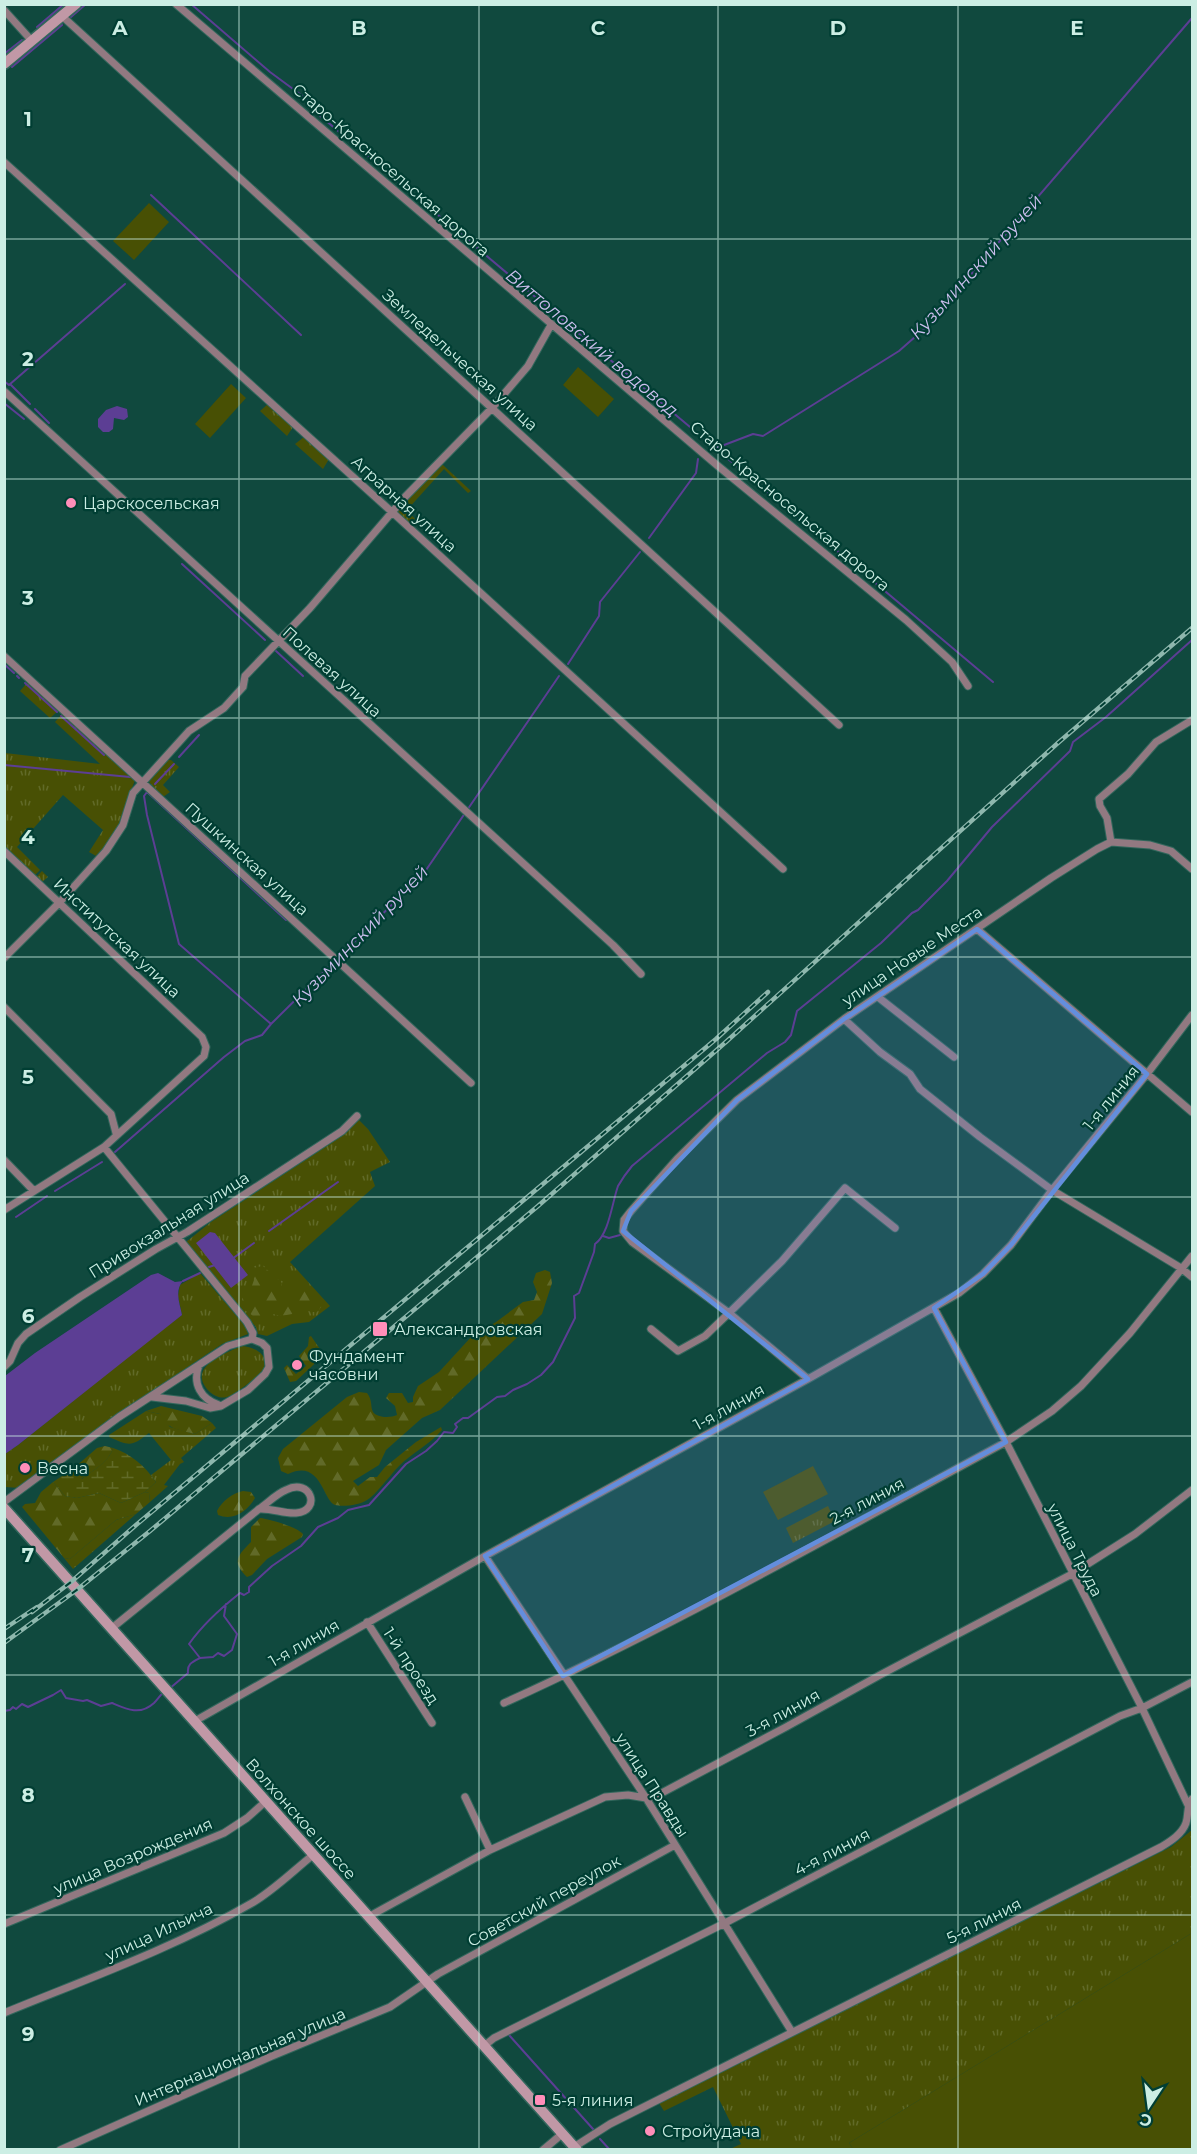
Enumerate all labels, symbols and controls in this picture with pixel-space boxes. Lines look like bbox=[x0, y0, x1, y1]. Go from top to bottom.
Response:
text: A bbox=[111, 16, 128, 40]
text: B bbox=[351, 16, 367, 40]
text: C bbox=[591, 16, 606, 40]
text: D bbox=[830, 16, 846, 40]
text: E bbox=[1070, 16, 1084, 40]
street label: Старо-Красносельская дорога bbox=[289, 79, 493, 261]
text: 1 bbox=[24, 107, 32, 131]
water label: Кузьминский ручей bbox=[905, 190, 1047, 344]
water label: Виттоловский водовод bbox=[501, 264, 683, 422]
street label: Земледельческая улица bbox=[378, 285, 542, 435]
text: 2 bbox=[22, 347, 34, 371]
street label: Старо-Красносельская дорога bbox=[686, 417, 894, 595]
street label: Аграрная улица bbox=[348, 452, 460, 556]
place label: Царскосельская bbox=[83, 494, 220, 513]
marker: Царскосельская bbox=[64, 496, 78, 510]
text: 3 bbox=[21, 586, 34, 610]
street label: Полевая улица bbox=[279, 623, 385, 721]
street label: Пушкинская улица bbox=[181, 799, 313, 919]
text: 4 bbox=[21, 825, 35, 849]
water label: Кузьминский ручей bbox=[287, 861, 433, 1011]
street label: Институтская улица bbox=[50, 874, 184, 1002]
street label: улица Новые Места bbox=[838, 902, 986, 1011]
street label: 1-я линия bbox=[1079, 1062, 1143, 1134]
text: 5 bbox=[22, 1065, 34, 1089]
street label: Привокзальная улица bbox=[85, 1168, 253, 1282]
text: 6 bbox=[22, 1304, 35, 1328]
marker: Александровская bbox=[371, 1320, 389, 1338]
place label: Александровская bbox=[394, 1320, 543, 1339]
place label: Фундамент часовни bbox=[309, 1347, 404, 1384]
marker: Фундамент часовни bbox=[290, 1358, 304, 1372]
street label: 1-я линия bbox=[690, 1380, 768, 1434]
place label: Весна bbox=[37, 1459, 88, 1478]
marker: Весна bbox=[18, 1461, 32, 1475]
street label: 2-я линия bbox=[827, 1474, 907, 1528]
street label: улица Труда bbox=[1043, 1499, 1107, 1600]
text: 7 bbox=[22, 1543, 34, 1567]
street label: 1-я линия bbox=[265, 1615, 343, 1671]
street label: 1-й проезд bbox=[379, 1624, 443, 1708]
street label: 3-я линия bbox=[743, 1685, 823, 1741]
street label: улица Правды bbox=[611, 1729, 693, 1841]
street label: Волхонское шоссе bbox=[242, 1755, 360, 1883]
text: 8 bbox=[21, 1783, 35, 1807]
street label: улица Возрождения bbox=[50, 1814, 215, 1898]
street label: 4-я линия bbox=[791, 1824, 873, 1880]
street label: Советский переулок bbox=[464, 1851, 624, 1951]
street label: 5-я линия bbox=[943, 1894, 1025, 1948]
street label: улица Ильича bbox=[101, 1899, 216, 1966]
street label: Интернациональная улица bbox=[132, 2004, 348, 2110]
text: 9 bbox=[22, 2022, 34, 2046]
north arrow bbox=[1119, 2076, 1179, 2136]
place label: 5-я линия bbox=[552, 2091, 633, 2110]
marker: 5-я линия bbox=[533, 2093, 547, 2107]
text: С bbox=[1138, 2109, 1154, 2131]
place label: Стройудача bbox=[662, 2122, 760, 2141]
marker: Стройудача bbox=[643, 2124, 657, 2138]

